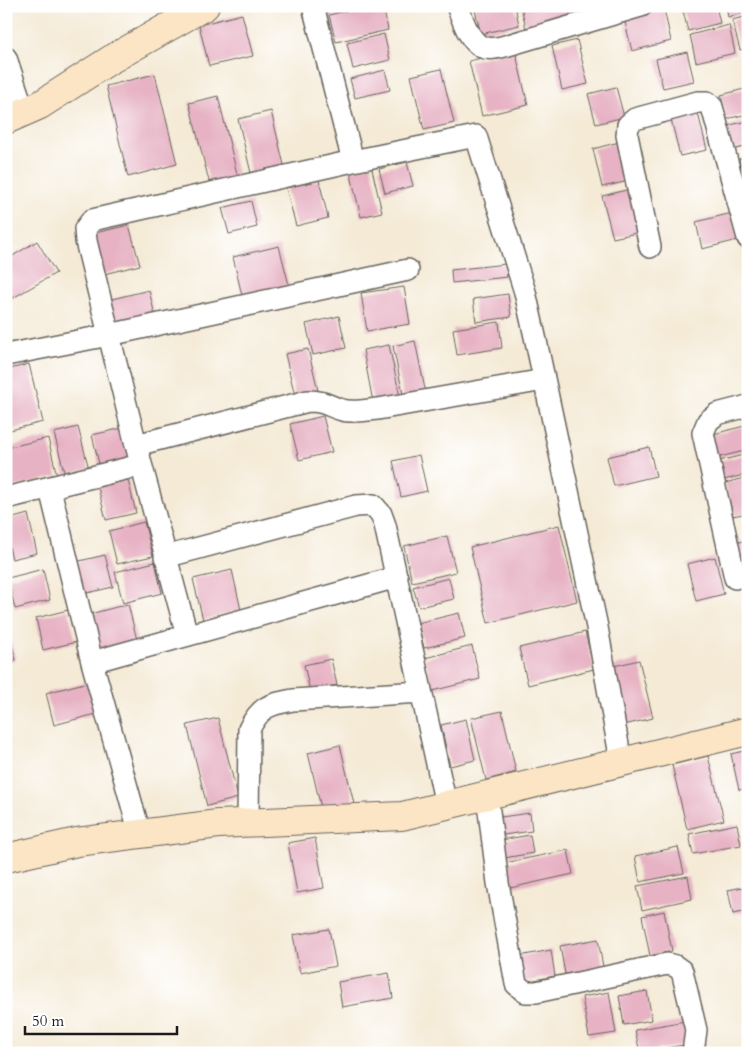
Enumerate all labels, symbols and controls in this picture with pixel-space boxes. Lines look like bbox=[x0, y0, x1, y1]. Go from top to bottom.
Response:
scale bar bbox=[25, 1004, 178, 1036]
text: 50 m bbox=[32, 1011, 64, 1031]

